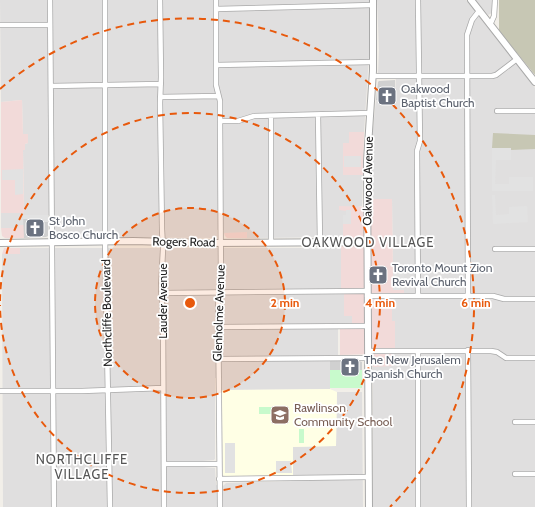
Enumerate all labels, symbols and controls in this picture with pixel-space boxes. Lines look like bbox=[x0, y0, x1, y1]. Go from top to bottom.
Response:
place label: Oakwood Baptist Church bbox=[401, 81, 475, 110]
church icon: Oakwood Baptist Church bbox=[376, 85, 398, 107]
street label: Oakwood Avenue bbox=[359, 136, 376, 226]
place label: St John Bosco Church bbox=[49, 213, 118, 242]
church icon: St John Bosco Church bbox=[24, 217, 46, 239]
street label: Rogers Road bbox=[152, 233, 216, 250]
district label: OAKWOOD VILLAGE bbox=[302, 234, 434, 250]
street label: Northcliffe Boulevard bbox=[98, 259, 115, 367]
place label: Toronto Mount Zion Revival Church bbox=[392, 260, 493, 289]
street label: Lauder Avenue bbox=[155, 263, 170, 339]
street label: Glenholme Avenue bbox=[209, 264, 228, 362]
church icon: Toronto Mount Zion Revival Church bbox=[367, 264, 389, 286]
text: 2 min bbox=[271, 295, 299, 310]
text: 4 min bbox=[365, 295, 395, 310]
text: 6 min bbox=[461, 295, 491, 310]
centre of rings bbox=[183, 296, 197, 310]
place label: The New Jerusalem Spanish Church bbox=[364, 352, 461, 381]
church icon: The New Jerusalem Spanish Church bbox=[339, 356, 361, 378]
place label: Rawlinson Community School bbox=[294, 400, 392, 429]
school or university icon: Rawlinson Community School bbox=[269, 404, 291, 426]
district label: NORTHCLIFFE VILLAGE bbox=[36, 451, 128, 482]

